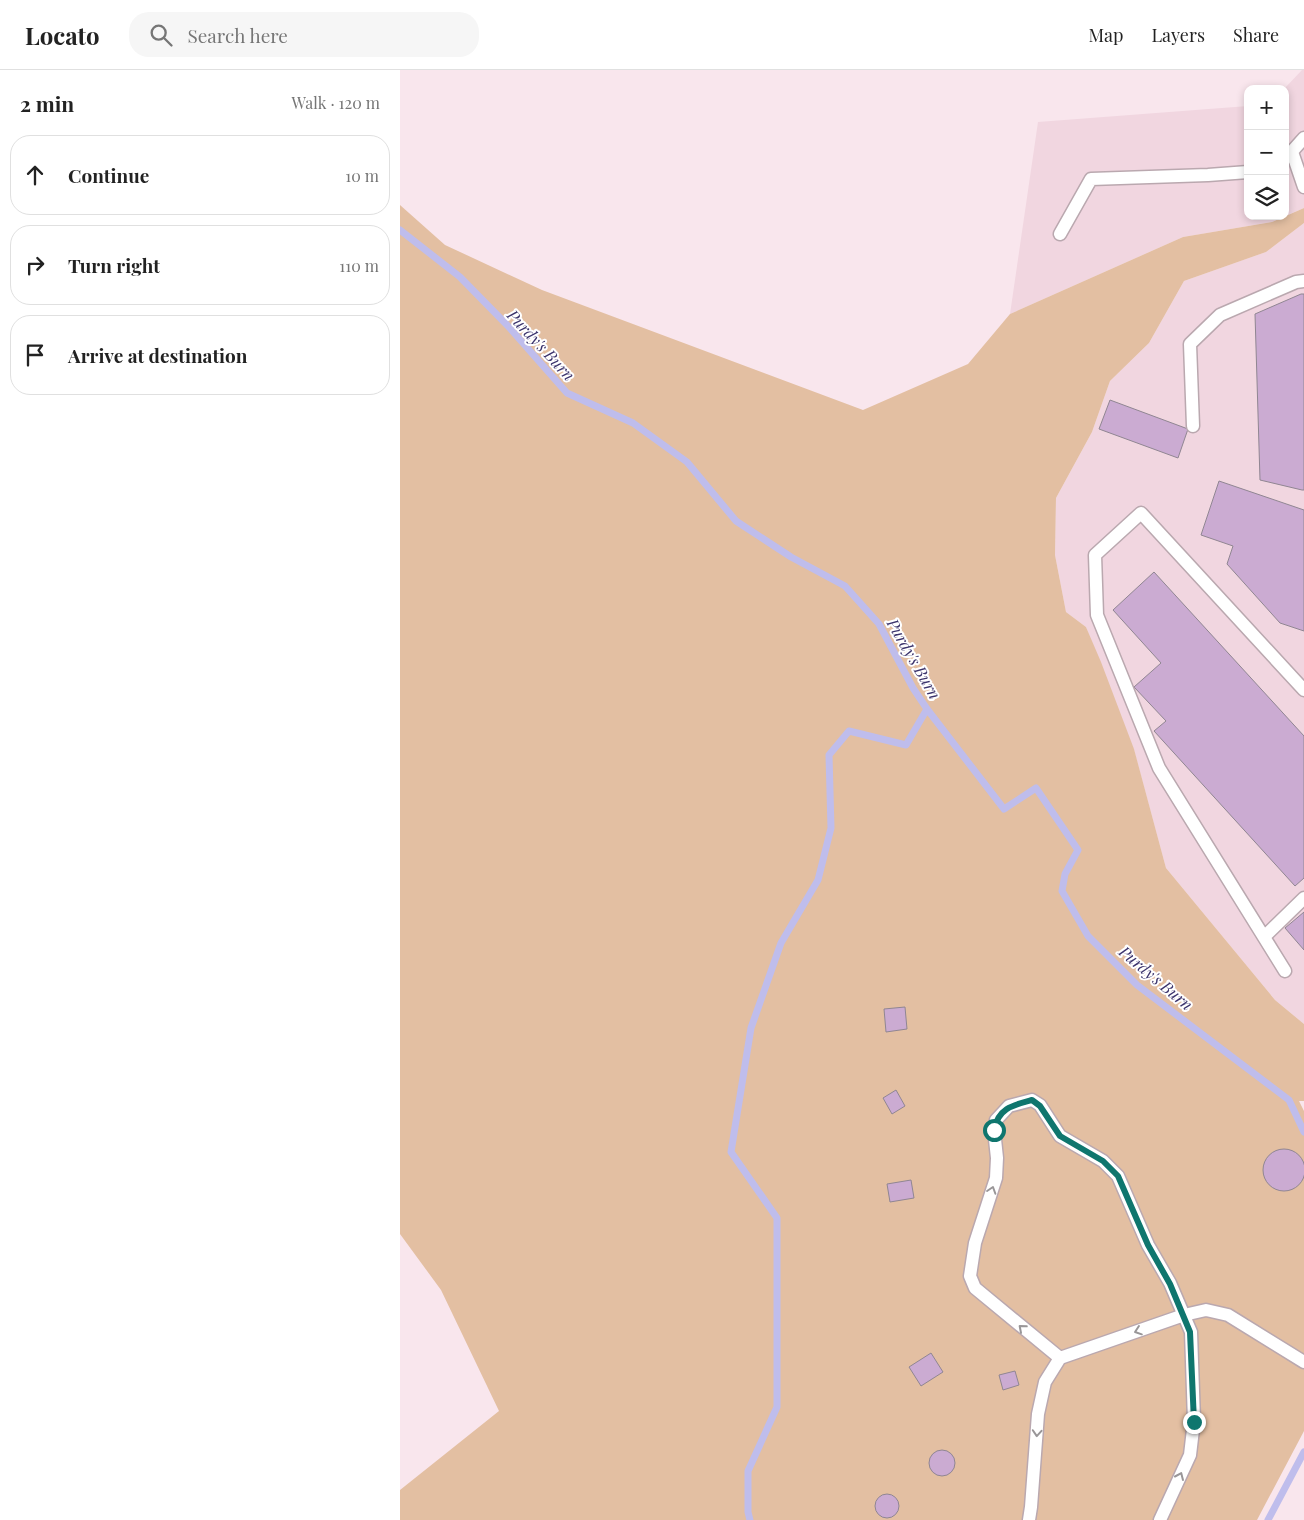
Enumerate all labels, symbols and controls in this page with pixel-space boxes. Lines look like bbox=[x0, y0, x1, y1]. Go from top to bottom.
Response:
search box bbox=[129, 12, 479, 57]
text: Locato bbox=[25, 19, 99, 51]
icon: search bbox=[147, 21, 175, 49]
text: Search here bbox=[187, 22, 288, 48]
text: Map bbox=[1088, 23, 1123, 47]
text: Layers bbox=[1151, 23, 1205, 47]
text: Share bbox=[1233, 23, 1279, 47]
map controls bbox=[1244, 85, 1289, 220]
button: + bbox=[1244, 85, 1289, 130]
text: 2 min bbox=[20, 89, 74, 117]
text: Walk · 120 m bbox=[292, 92, 380, 113]
button: − bbox=[1244, 130, 1289, 175]
icon: ahead bbox=[21, 161, 49, 189]
text: Continue bbox=[68, 162, 149, 188]
text: 10 m bbox=[345, 165, 379, 186]
button: layers bbox=[1244, 175, 1289, 220]
icon: right bbox=[21, 251, 49, 279]
text: Turn right bbox=[68, 252, 160, 278]
text: 110 m bbox=[339, 255, 379, 276]
water label: Purdy's Burn bbox=[502, 304, 580, 385]
icon: arrive bbox=[21, 341, 49, 369]
text: Arrive at destination bbox=[68, 342, 248, 368]
water label: Purdy's Burn bbox=[882, 614, 946, 703]
water label: Purdy's Burn bbox=[1114, 940, 1197, 1015]
route start bbox=[983, 1119, 1006, 1142]
one-way arrow bbox=[987, 1187, 997, 1195]
one-way arrow bbox=[1018, 1324, 1027, 1333]
one-way arrow bbox=[1134, 1325, 1143, 1335]
route end bbox=[1183, 1411, 1206, 1434]
one-way arrow bbox=[1031, 1429, 1042, 1437]
one-way arrow bbox=[1174, 1472, 1185, 1481]

